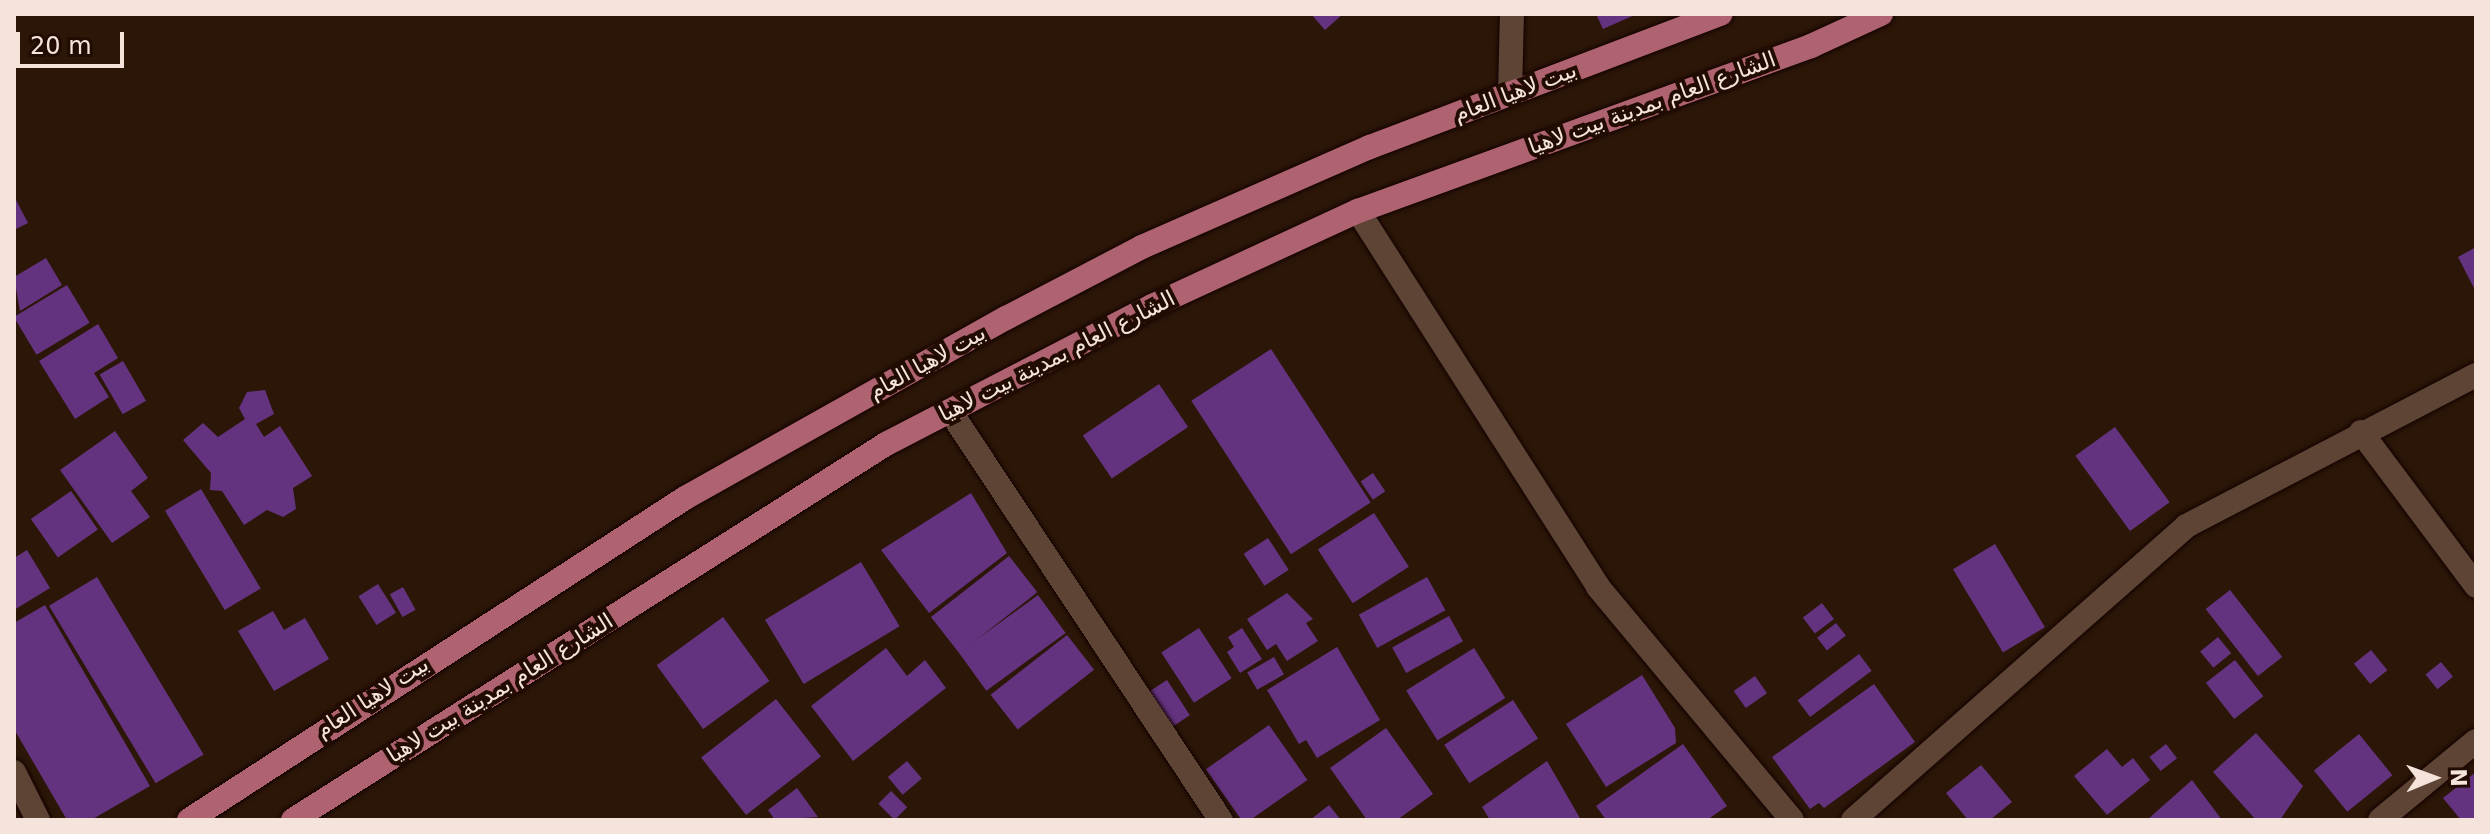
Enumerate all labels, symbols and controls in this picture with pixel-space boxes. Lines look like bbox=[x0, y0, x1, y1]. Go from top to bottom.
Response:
scale bar bbox=[20, 16, 128, 66]
text: 20 m bbox=[30, 32, 92, 60]
street label: الشارع العام بمدينة بيت لاهيا bbox=[1525, 46, 1779, 160]
street label: بيت لاهيا العام bbox=[1450, 56, 1580, 128]
street label: الشارع العام بمدينة بيت لاهيا bbox=[935, 285, 1179, 427]
street label: بيت لاهيا العام bbox=[864, 319, 990, 405]
street label: الشارع العام بمدينة بيت لاهيا bbox=[382, 608, 618, 768]
street label: بيت لاهيا العام bbox=[310, 651, 434, 743]
north arrow bbox=[2394, 738, 2474, 818]
text: N bbox=[2446, 768, 2471, 787]

